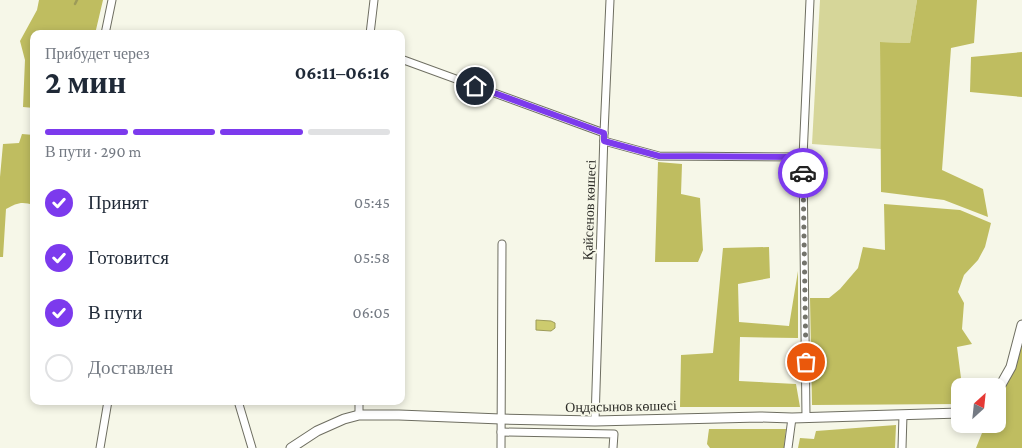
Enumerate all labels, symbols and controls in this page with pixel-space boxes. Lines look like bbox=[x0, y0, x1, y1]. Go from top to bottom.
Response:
text: Прибудет через bbox=[45, 45, 150, 62]
text: 06:11–06:16 bbox=[295, 62, 390, 83]
text: 2 мин bbox=[45, 64, 126, 100]
pin bbox=[454, 65, 496, 107]
icon: home bbox=[461, 72, 489, 100]
text: В пути · 290 m bbox=[45, 143, 141, 160]
courier bbox=[778, 148, 828, 198]
street label: Қайсенов көшесі bbox=[579, 159, 599, 261]
icon: car bbox=[789, 159, 817, 187]
icon: check bbox=[45, 189, 73, 217]
text: Принят bbox=[88, 192, 149, 213]
text: 05:45 bbox=[354, 194, 390, 211]
icon: check bbox=[45, 244, 73, 272]
text: Готовится bbox=[88, 247, 169, 268]
text: 05:58 bbox=[354, 249, 390, 266]
icon: check bbox=[45, 299, 73, 327]
text: В пути bbox=[88, 302, 142, 323]
text: 06:05 bbox=[353, 304, 390, 321]
pin bbox=[785, 341, 827, 383]
icon: bag bbox=[792, 348, 820, 376]
text: Доставлен bbox=[88, 357, 173, 378]
north arrow bbox=[951, 378, 1006, 432]
map controls bbox=[951, 378, 1006, 433]
street label: Оңдасынов көшесі bbox=[565, 397, 677, 415]

